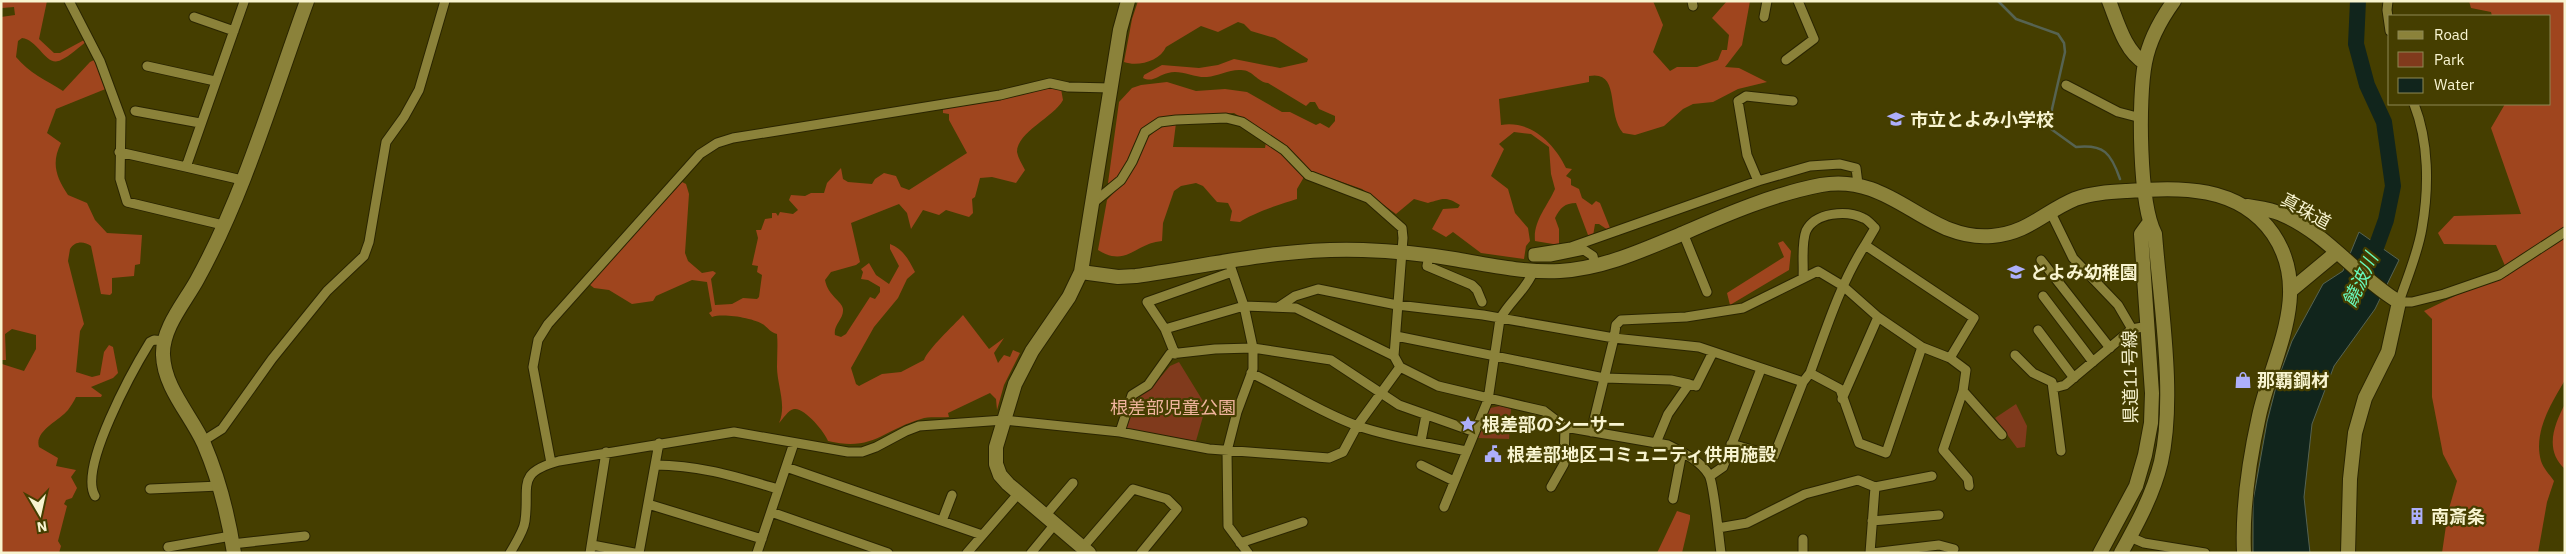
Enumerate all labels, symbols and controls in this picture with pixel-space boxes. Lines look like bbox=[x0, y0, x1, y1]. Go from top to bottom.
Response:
legend bbox=[2388, 15, 2551, 105]
text: Road bbox=[2434, 25, 2469, 44]
text: Park bbox=[2434, 50, 2464, 69]
text: Water bbox=[2434, 75, 2475, 94]
place label: 市立とよみ小学校 bbox=[1910, 108, 2054, 131]
school or university icon: 市立とよみ小学校 bbox=[1886, 109, 1906, 129]
street label: 真珠道 bbox=[2277, 188, 2335, 234]
water label: 饒波川 bbox=[2337, 247, 2384, 311]
place label: とよみ幼稚園 bbox=[2030, 261, 2138, 284]
school or university icon: とよみ幼稚園 bbox=[2006, 262, 2026, 282]
street label: 県道11号線 bbox=[2118, 330, 2142, 424]
place label: 那覇鋼材 bbox=[2257, 369, 2329, 392]
shop icon: 那覇鋼材 bbox=[2233, 370, 2253, 390]
park label: 根差部児童公園 bbox=[1110, 396, 1236, 419]
place label: 根差部のシーサー bbox=[1482, 413, 1626, 436]
place icon: 根差部のシーサー bbox=[1458, 414, 1478, 434]
place label: 根差部地区コミュニティ供用施設 bbox=[1507, 443, 1776, 466]
public building icon: 根差部地区コミュニティ供用施設 bbox=[1483, 444, 1503, 464]
north arrow bbox=[15, 489, 65, 539]
place label: 南斎条 bbox=[2431, 505, 2485, 528]
building icon: 南斎条 bbox=[2407, 506, 2427, 526]
text: N bbox=[36, 517, 48, 537]

